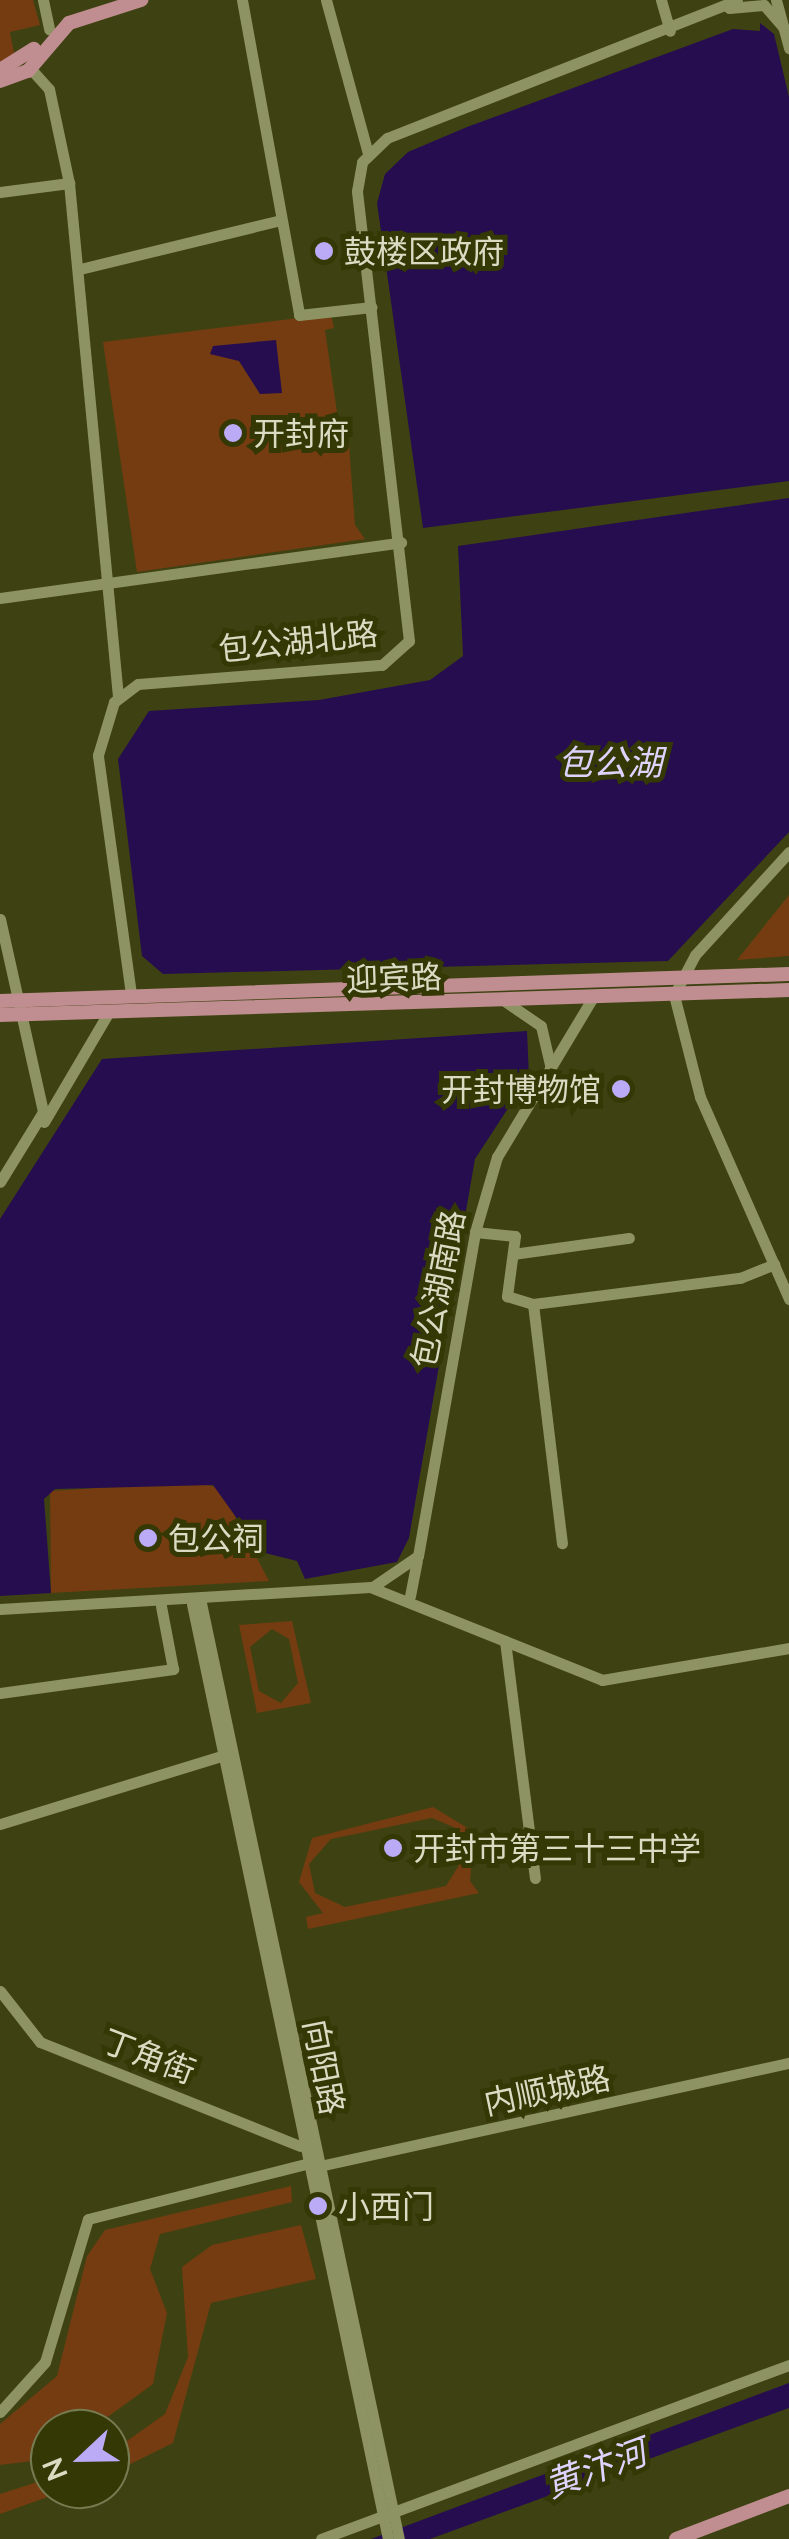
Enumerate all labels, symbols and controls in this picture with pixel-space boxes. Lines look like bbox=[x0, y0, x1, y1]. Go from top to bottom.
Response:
place label: 鼓楼区政府 bbox=[344, 232, 504, 270]
marker: 鼓楼区政府 bbox=[313, 240, 335, 262]
place label: 开封府 bbox=[253, 414, 349, 452]
marker: 开封府 bbox=[222, 422, 244, 444]
street label: 包公湖北路 bbox=[216, 614, 380, 668]
water label: 包公湖 bbox=[558, 740, 662, 782]
street label: 迎宾路 bbox=[345, 957, 443, 999]
place label: 开封博物馆 bbox=[441, 1070, 601, 1108]
marker: 开封博物馆 bbox=[610, 1078, 632, 1100]
street label: 包公湖南路 bbox=[404, 1207, 472, 1371]
place label: 包公祠 bbox=[168, 1519, 264, 1557]
marker: 包公祠 bbox=[137, 1527, 159, 1549]
place label: 开封市第三十三中学 bbox=[413, 1829, 701, 1867]
marker: 开封市第三十三中学 bbox=[382, 1837, 404, 1859]
street label: 向阳路 bbox=[296, 2016, 352, 2118]
street label: 丁角街 bbox=[97, 2021, 201, 2091]
street label: 内顺城路 bbox=[480, 2058, 614, 2122]
place label: 小西门 bbox=[338, 2187, 434, 2225]
marker: 小西门 bbox=[307, 2195, 329, 2217]
north arrow bbox=[30, 2409, 130, 2509]
water label: 黄汴河 bbox=[538, 2429, 652, 2505]
text: N bbox=[34, 2453, 74, 2486]

